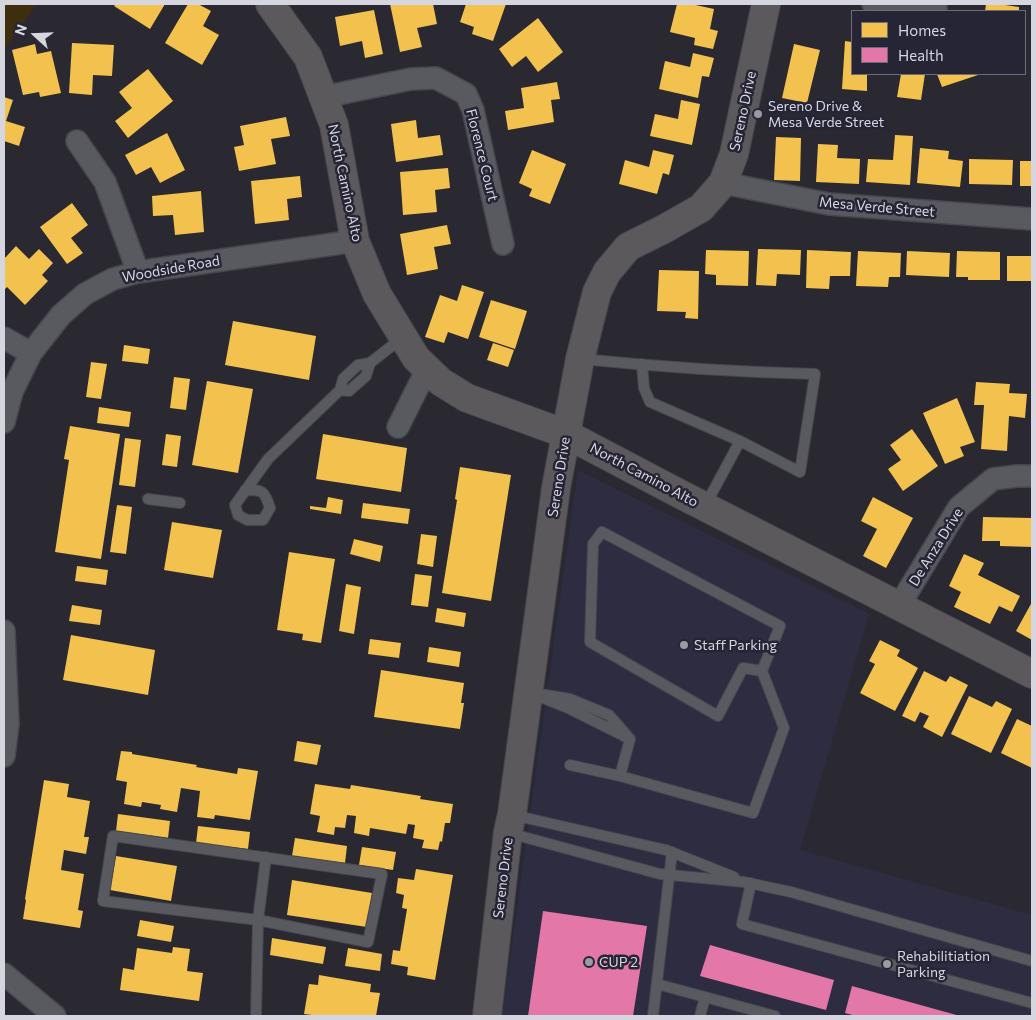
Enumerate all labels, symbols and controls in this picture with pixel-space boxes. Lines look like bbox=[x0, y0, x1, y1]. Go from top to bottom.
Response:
north arrow bbox=[10, 10, 60, 60]
legend bbox=[851, 10, 1026, 75]
text: Homes bbox=[898, 21, 946, 39]
text: N bbox=[11, 22, 30, 38]
text: Health bbox=[898, 46, 944, 64]
street label: Sereno Drive bbox=[726, 70, 760, 152]
place label: Sereno Drive & Mesa Verde Street bbox=[768, 98, 884, 130]
street label: Florence Court bbox=[462, 107, 502, 203]
marker: Sereno Drive & Mesa Verde Street bbox=[752, 108, 764, 120]
street label: North Camino Alto bbox=[324, 123, 366, 243]
street label: Mesa Verde Street bbox=[818, 194, 936, 220]
street label: Woodside Road bbox=[121, 252, 221, 286]
street label: Sereno Drive bbox=[544, 436, 574, 518]
street label: North Camino Alto bbox=[587, 439, 701, 511]
street label: De Anza Drive bbox=[905, 505, 967, 589]
place label: Staff Parking bbox=[694, 637, 777, 653]
marker: Staff Parking bbox=[678, 639, 690, 651]
street label: Sereno Drive bbox=[490, 837, 516, 919]
place label: Rehabilitiation Parking bbox=[897, 948, 990, 980]
place label: CUP 2 bbox=[599, 954, 638, 970]
marker: CUP 2 bbox=[583, 956, 595, 968]
marker: Rehabilitiation Parking bbox=[881, 958, 893, 970]

